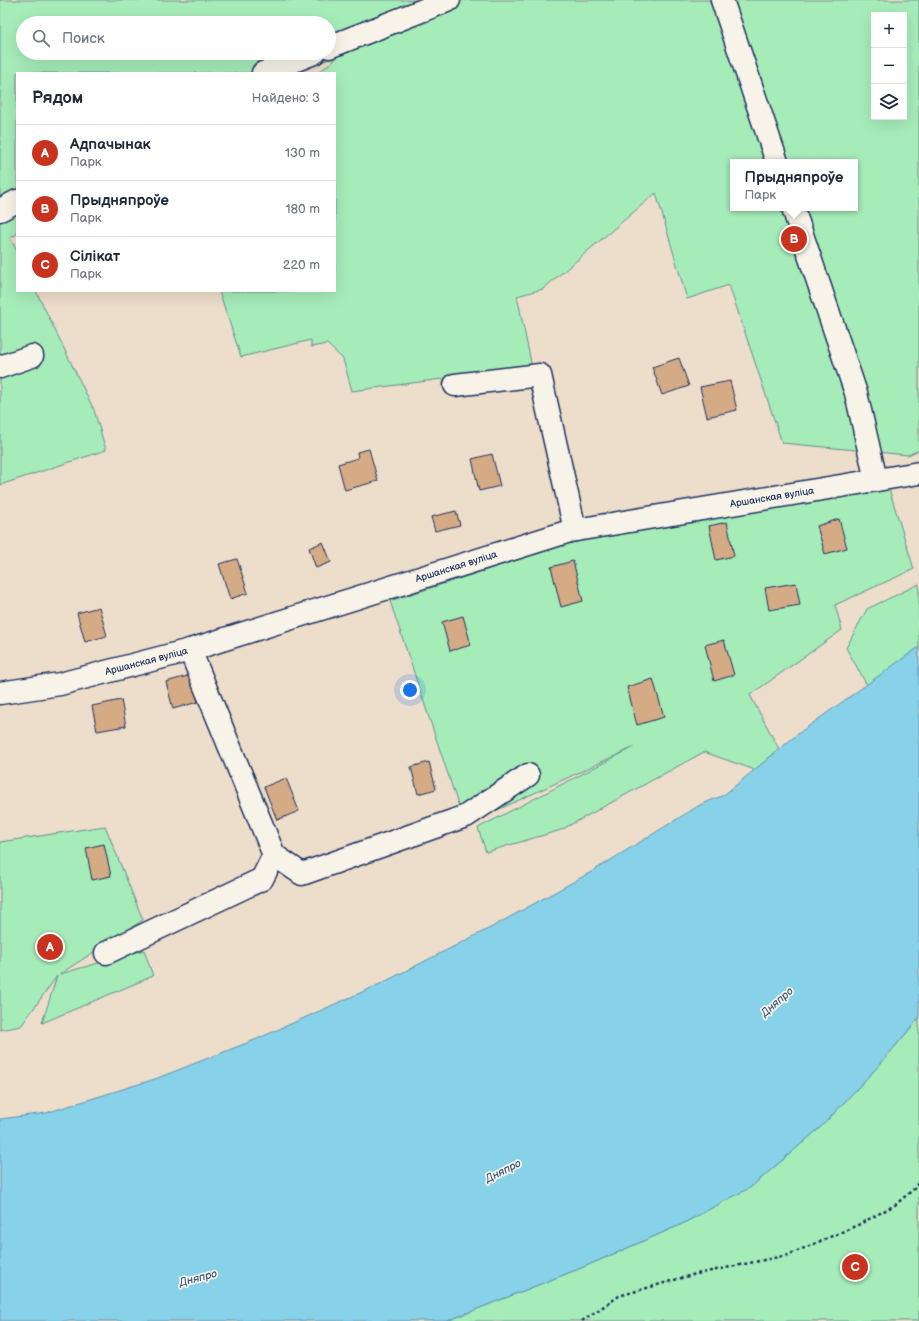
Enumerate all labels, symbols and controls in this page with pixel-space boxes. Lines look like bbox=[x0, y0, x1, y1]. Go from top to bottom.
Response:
map controls bbox=[871, 12, 907, 120]
button: + bbox=[871, 12, 907, 48]
search box bbox=[16, 16, 336, 60]
icon: search bbox=[30, 27, 52, 49]
text: Поиск bbox=[62, 29, 105, 48]
button: − bbox=[871, 48, 907, 84]
button: layers bbox=[871, 84, 907, 120]
text: Рядом bbox=[32, 88, 83, 108]
text: Найдено: 3 bbox=[252, 90, 320, 106]
text: Адпачынак bbox=[70, 135, 151, 154]
text: A bbox=[41, 145, 49, 161]
text: 130 m bbox=[285, 145, 320, 161]
text: Парк bbox=[70, 154, 102, 170]
popup bbox=[730, 159, 858, 211]
text: Прыдняпроўе bbox=[745, 168, 843, 187]
text: Парк bbox=[745, 187, 776, 203]
text: Прыдняпроўе bbox=[70, 191, 169, 210]
text: B bbox=[40, 201, 50, 217]
text: 180 m bbox=[285, 201, 320, 217]
text: Парк bbox=[70, 210, 102, 226]
pin: B bbox=[781, 224, 807, 254]
text: Сілікат bbox=[70, 247, 120, 266]
text: C bbox=[40, 257, 50, 273]
text: 220 m bbox=[283, 257, 320, 273]
text: Парк bbox=[70, 266, 102, 282]
street label: Аршанская вуліца bbox=[728, 485, 815, 510]
street label: Аршанская вуліца bbox=[413, 548, 499, 585]
street label: Аршанская вуліца bbox=[103, 645, 189, 678]
your location bbox=[400, 680, 420, 700]
pin: A bbox=[37, 932, 63, 962]
water label: Дняпро bbox=[757, 984, 796, 1020]
water label: Дняпро bbox=[482, 1156, 523, 1186]
pin: C bbox=[842, 1252, 868, 1282]
water label: Дняпро bbox=[177, 1267, 218, 1290]

